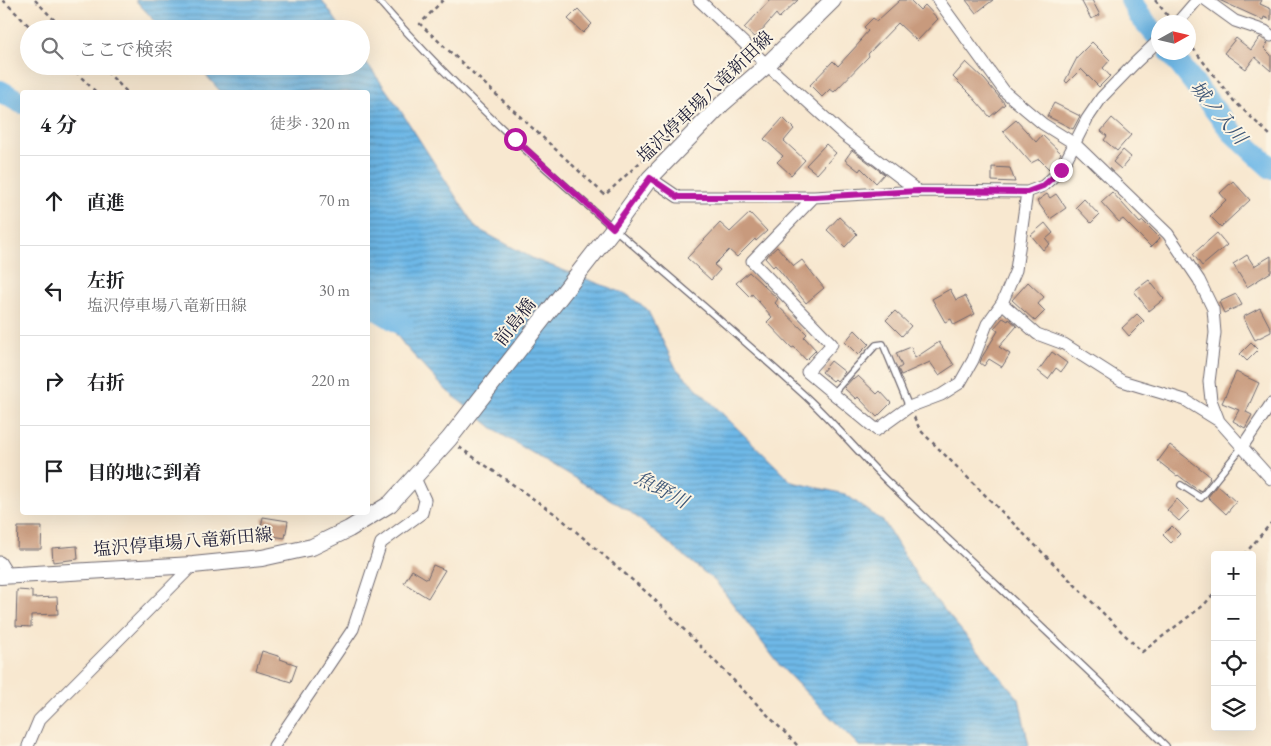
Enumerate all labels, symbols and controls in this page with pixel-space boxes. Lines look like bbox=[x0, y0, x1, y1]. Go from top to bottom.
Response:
north arrow bbox=[1151, 15, 1196, 60]
search box bbox=[20, 20, 370, 75]
street label: 塩沢停車場八竜新田線 bbox=[632, 26, 777, 167]
icon: search bbox=[38, 34, 66, 62]
text: ここで検索 bbox=[78, 37, 173, 62]
water label: 城ノ入川 bbox=[1185, 75, 1254, 151]
text: 4 分 bbox=[40, 111, 77, 138]
text: 徒歩 · 320 m bbox=[270, 113, 350, 134]
route start bbox=[504, 128, 527, 151]
route end bbox=[1050, 159, 1073, 182]
icon: ahead bbox=[40, 187, 68, 215]
text: 直進 bbox=[87, 190, 125, 215]
text: 70 m bbox=[319, 190, 350, 211]
text: 左折 bbox=[87, 268, 125, 293]
icon: left bbox=[40, 277, 68, 305]
text: 30 m bbox=[319, 280, 350, 301]
street label: 前島橋 bbox=[489, 293, 540, 350]
text: 塩沢停車場八竜新田線 bbox=[87, 295, 247, 316]
icon: right bbox=[40, 367, 68, 395]
text: 右折 bbox=[87, 370, 125, 395]
text: 220 m bbox=[311, 370, 350, 391]
icon: arrive bbox=[40, 457, 68, 485]
text: 目的地に到着 bbox=[87, 460, 201, 485]
water label: 魚野川 bbox=[631, 465, 695, 515]
street label: 塩沢停車場八竜新田線 bbox=[92, 522, 274, 561]
map controls bbox=[1211, 551, 1256, 731]
button: + bbox=[1211, 551, 1256, 596]
button: − bbox=[1211, 596, 1256, 641]
button: locate bbox=[1211, 641, 1256, 686]
button: layers bbox=[1211, 686, 1256, 731]

